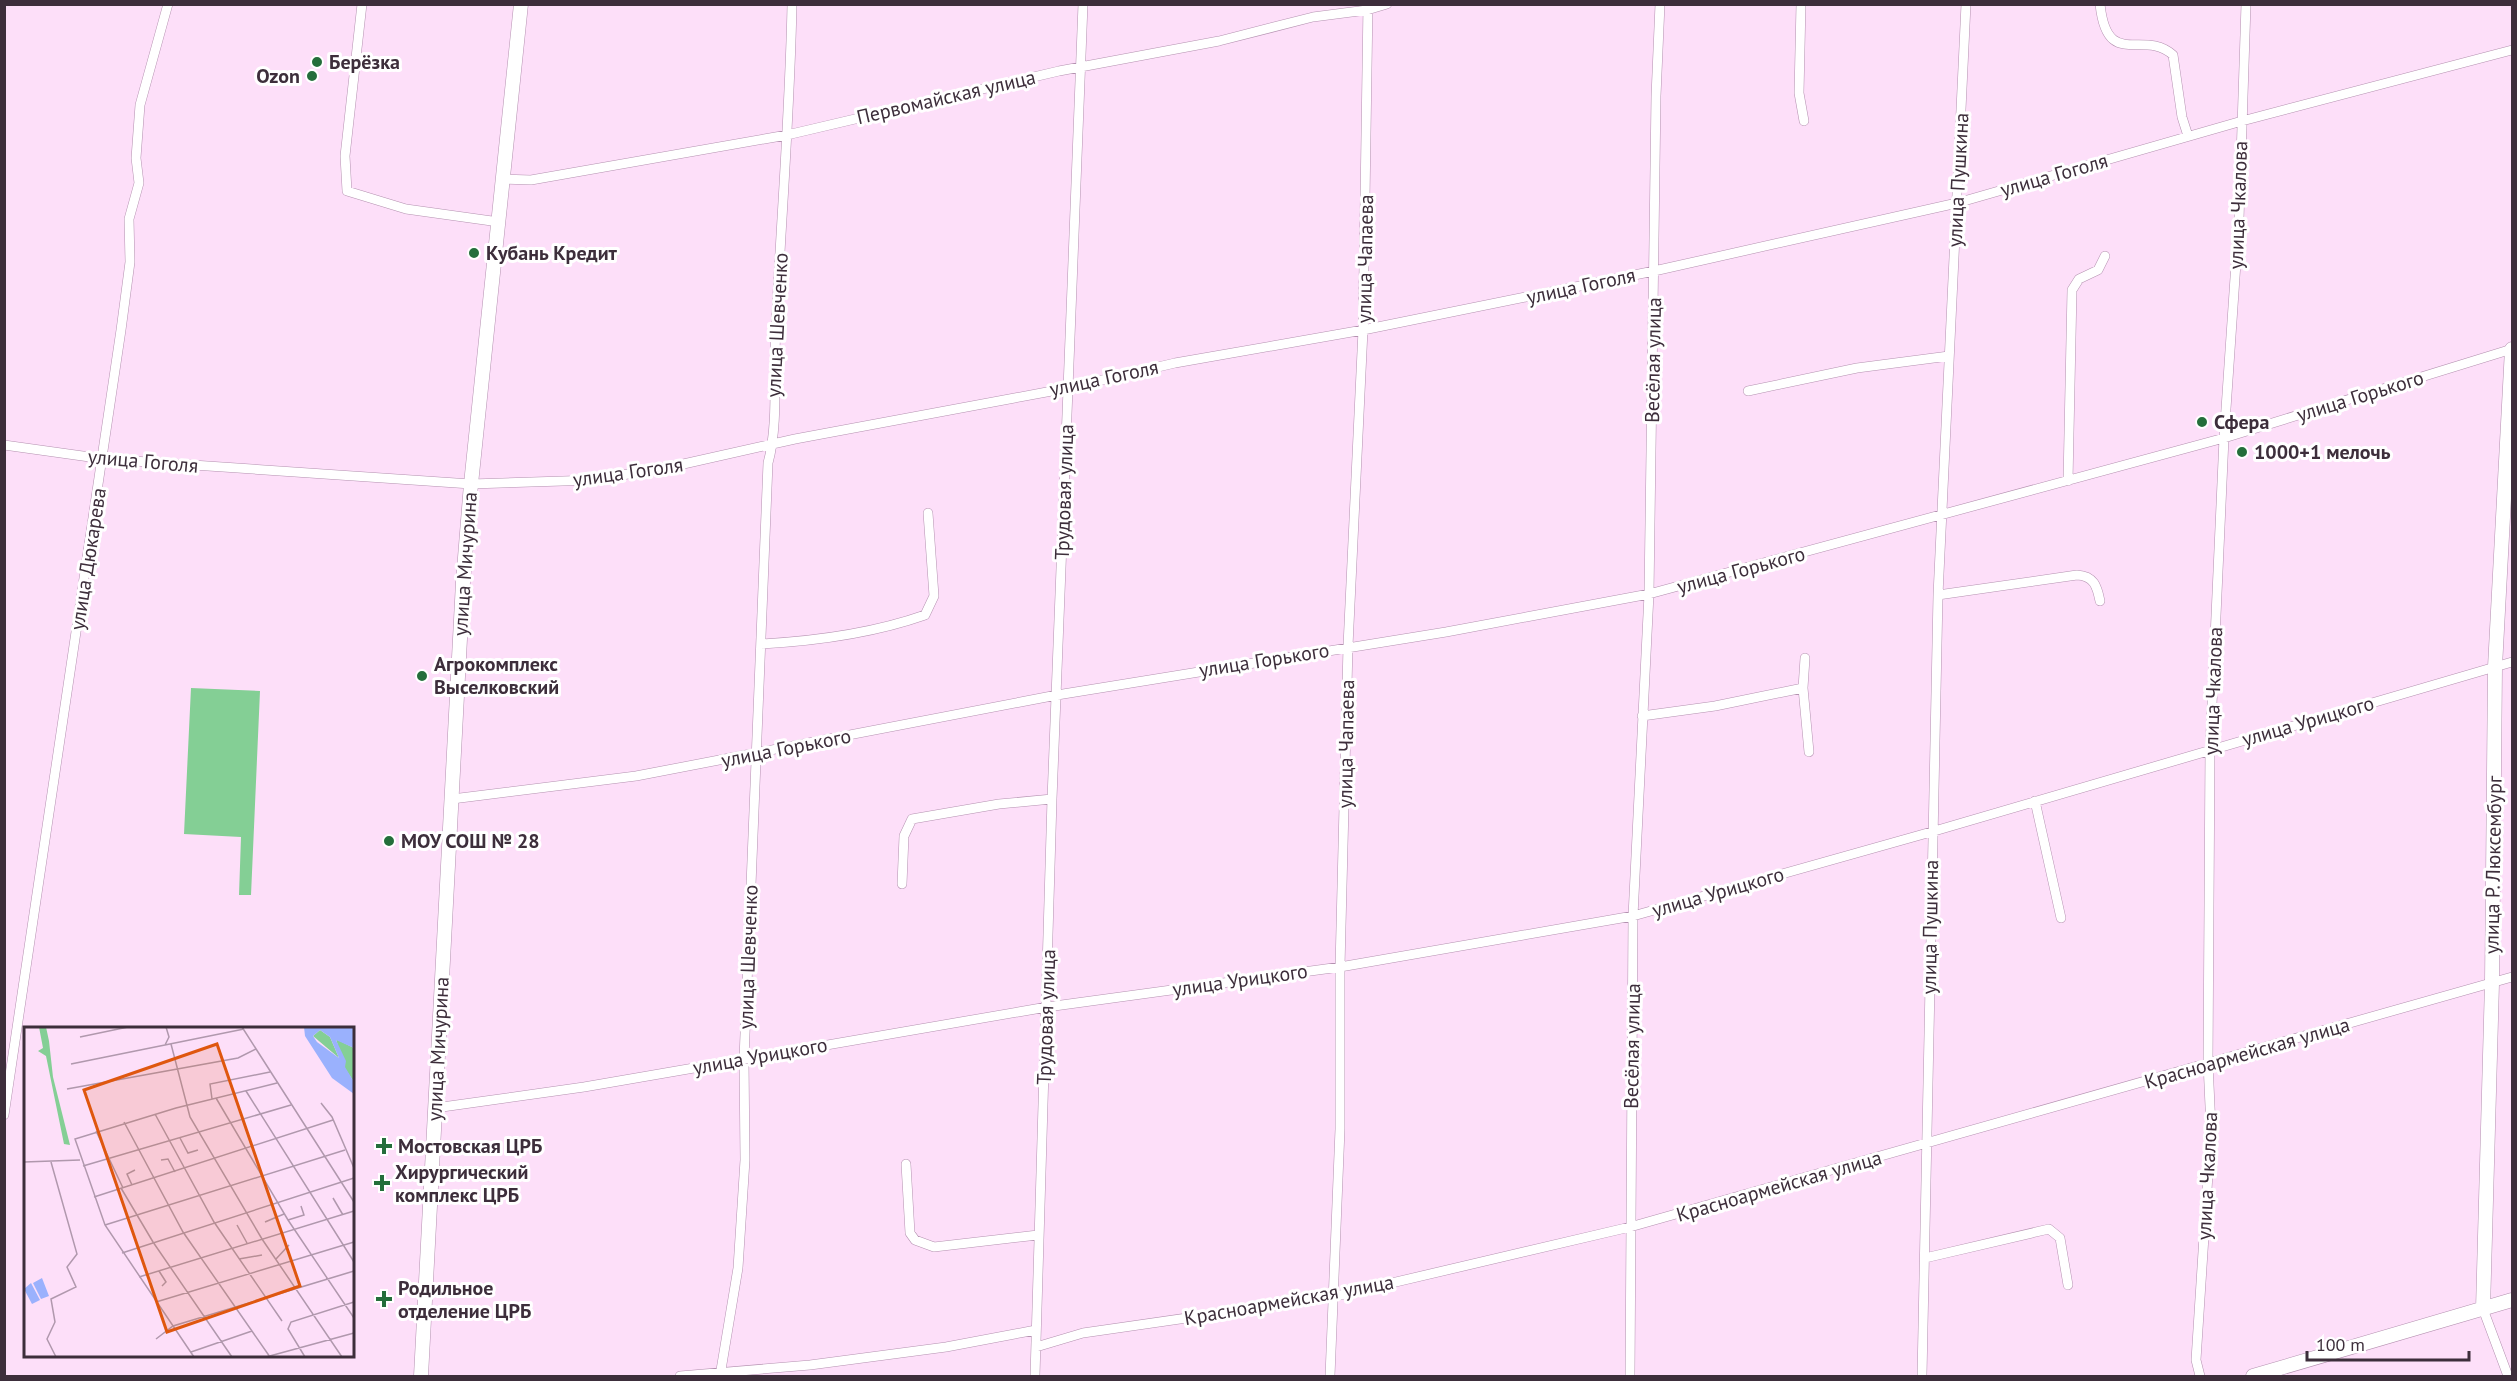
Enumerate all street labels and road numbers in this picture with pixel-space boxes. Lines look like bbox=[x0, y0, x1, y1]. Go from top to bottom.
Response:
street label: Первомайская улица bbox=[854, 64, 1038, 130]
street label: улица Пушкина bbox=[1941, 112, 1975, 248]
street label: улица Чкалова bbox=[2223, 140, 2253, 270]
street label: улица Гоголя bbox=[1997, 147, 2111, 203]
street label: улица Чапаева bbox=[1351, 194, 1379, 324]
street label: улица Шевченко bbox=[760, 252, 794, 398]
street label: улица Гоголя bbox=[1524, 262, 1638, 310]
street label: Весёлая улица bbox=[1639, 297, 1667, 423]
street label: улица Гоголя bbox=[1047, 354, 1161, 402]
street label: улица Горького bbox=[2293, 364, 2427, 428]
street label: Трудовая улица bbox=[1049, 424, 1079, 560]
street label: улица Гоголя bbox=[87, 443, 199, 479]
street label: улица Гоголя bbox=[571, 451, 685, 493]
street label: улица Дюкарева bbox=[64, 486, 112, 632]
street label: улица Мичурина bbox=[447, 491, 483, 637]
street label: улица Горького bbox=[1674, 540, 1808, 600]
street label: улица Чкалова bbox=[2198, 626, 2228, 756]
street label: улица Горького bbox=[1197, 637, 1331, 683]
street label: улица Чапаева bbox=[1332, 679, 1360, 809]
street label: улица Урицкого bbox=[2239, 690, 2377, 752]
street label: улица Горького bbox=[719, 723, 853, 773]
street label: улица Р. Люксембург bbox=[2478, 775, 2508, 954]
street label: улица Пушкина bbox=[1916, 859, 1944, 995]
street label: улица Урицкого bbox=[1649, 861, 1787, 923]
street label: улица Шевченко bbox=[732, 884, 764, 1030]
street label: Трудовая улица bbox=[1031, 949, 1061, 1085]
street label: улица Урицкого bbox=[1171, 958, 1309, 1002]
street label: улица Мичурина bbox=[421, 976, 455, 1122]
street label: Весёлая улица bbox=[1618, 983, 1646, 1109]
street label: Красноармейская улица bbox=[2141, 1011, 2353, 1095]
street label: улица Урицкого bbox=[691, 1031, 829, 1081]
street label: улица Чкалова bbox=[2191, 1111, 2223, 1241]
street label: Красноармейская улица bbox=[1673, 1144, 1885, 1228]
street label: Красноармейская улица bbox=[1182, 1269, 1396, 1331]

